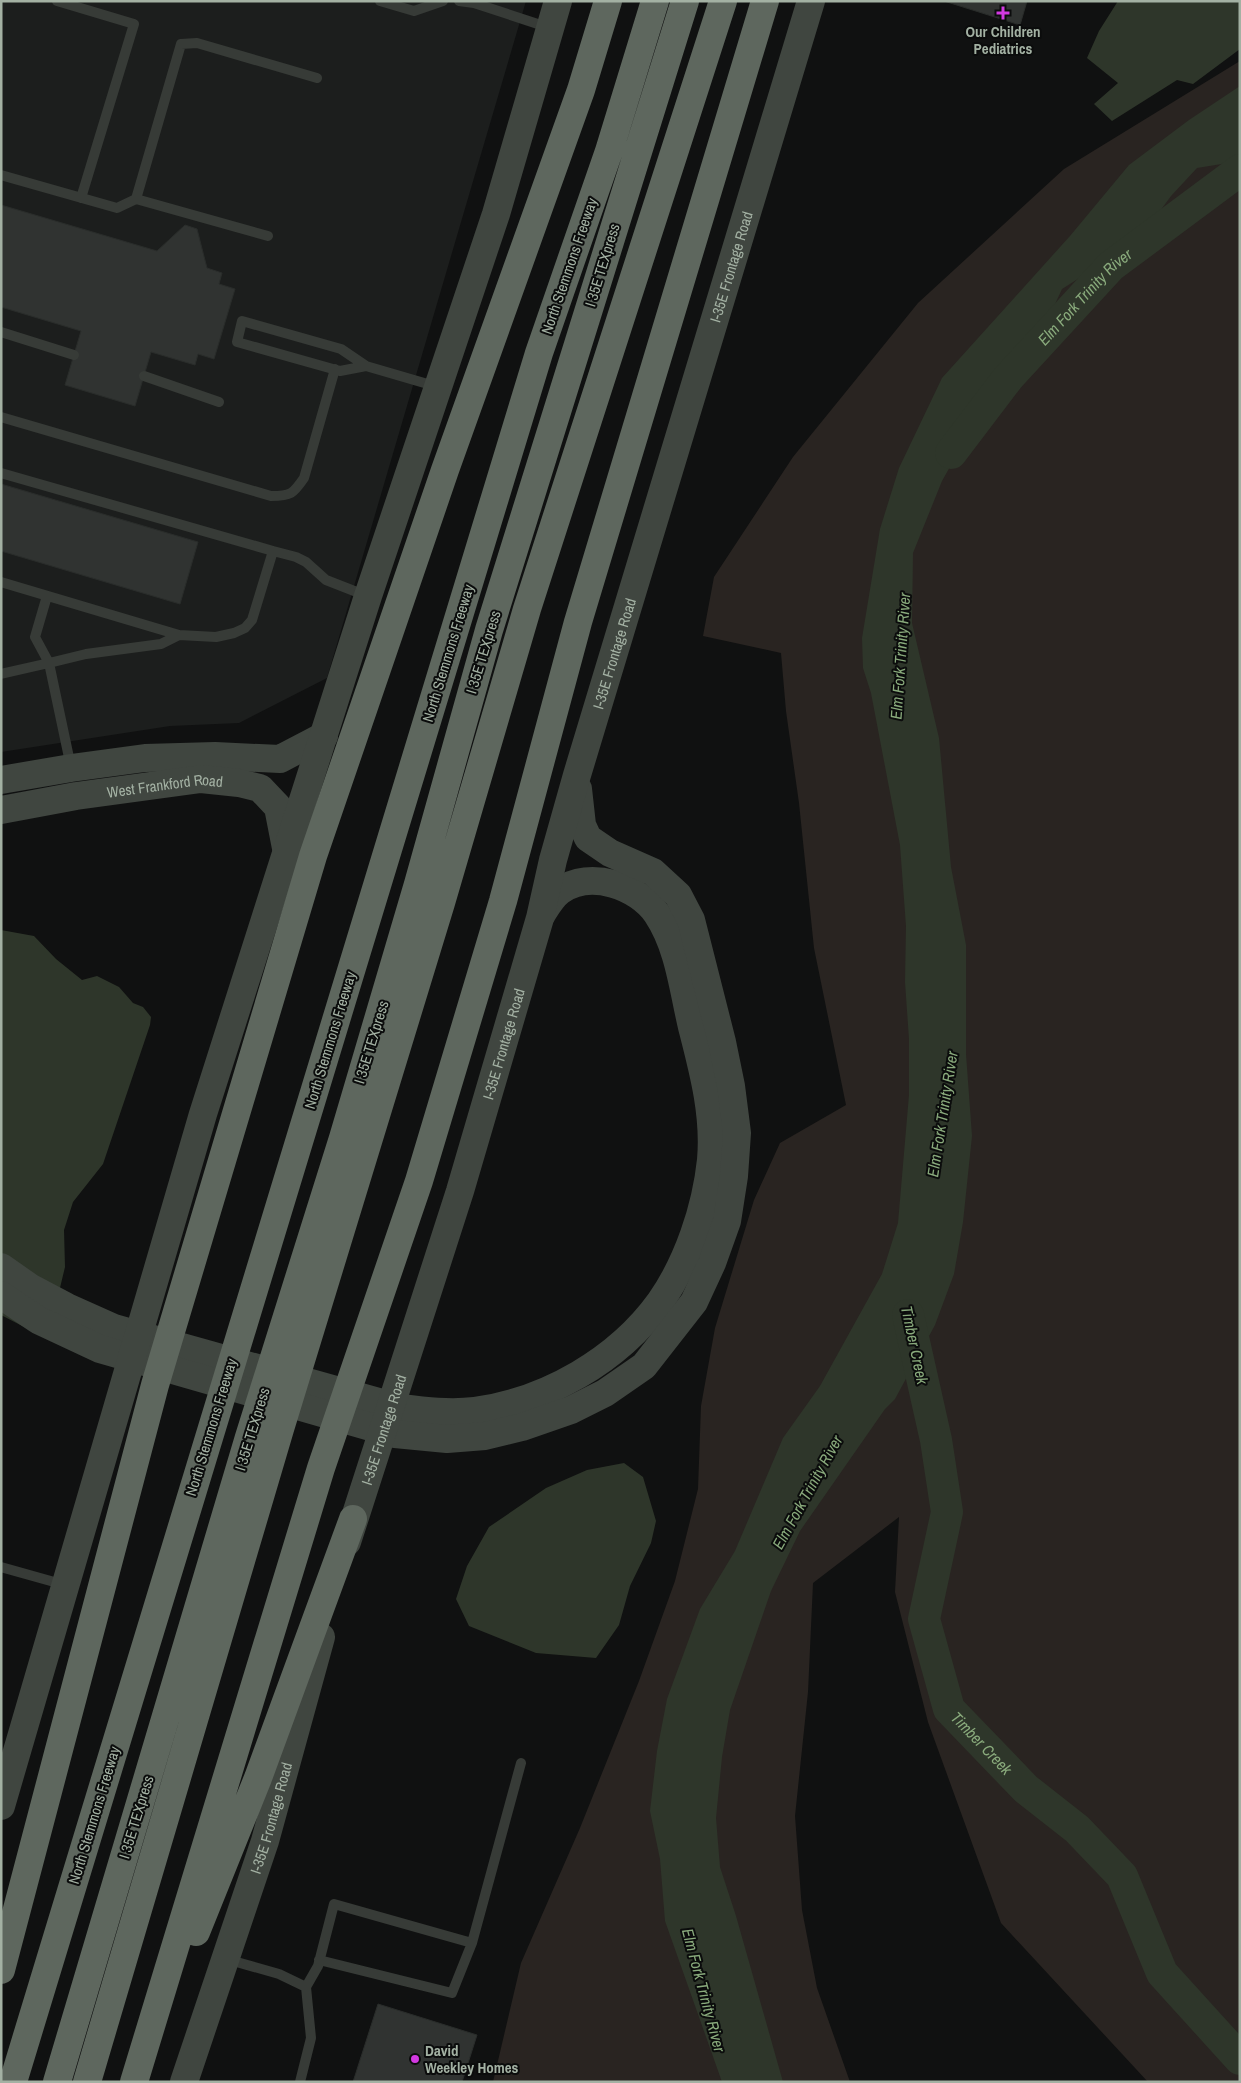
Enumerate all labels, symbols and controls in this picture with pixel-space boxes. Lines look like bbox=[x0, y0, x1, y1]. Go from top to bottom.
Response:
marker: Our Children Pediatrics bbox=[996, 6, 1010, 20]
place label: Our Children Pediatrics bbox=[965, 21, 1041, 59]
street label: North Stemmons Freeway bbox=[536, 194, 602, 337]
street label: I-35E Frontage Road bbox=[704, 209, 757, 325]
street label: I 35E TEXpress bbox=[579, 221, 625, 309]
water label: Elm Fork Trinity River bbox=[1033, 243, 1137, 350]
street label: North Stemmons Freeway bbox=[417, 581, 479, 724]
water label: Elm Fork Trinity River bbox=[885, 591, 915, 720]
street label: I-35E Frontage Road bbox=[587, 595, 640, 711]
street label: I 35E TEXpress bbox=[460, 608, 506, 696]
street label: West Frankford Road bbox=[106, 768, 224, 802]
street label: North Stemmons Freeway bbox=[299, 968, 361, 1111]
street label: I-35E Frontage Road bbox=[477, 986, 529, 1102]
street label: I 35E TEXpress bbox=[348, 998, 394, 1086]
water label: Elm Fork Trinity River bbox=[921, 1049, 963, 1178]
water label: Timber Creek bbox=[896, 1304, 934, 1387]
street label: North Stemmons Freeway bbox=[180, 1355, 242, 1498]
street label: I-35E Frontage Road bbox=[356, 1372, 411, 1488]
street label: I 35E TEXpress bbox=[229, 1385, 275, 1473]
water label: Elm Fork Trinity River bbox=[767, 1431, 848, 1553]
water label: Timber Creek bbox=[946, 1707, 1018, 1780]
street label: North Stemmons Freeway bbox=[63, 1743, 125, 1886]
street label: I-35E Frontage Road bbox=[244, 1760, 297, 1876]
street label: I 35E TEXpress bbox=[113, 1773, 159, 1861]
water label: Elm Fork Trinity River bbox=[677, 1926, 731, 2055]
place label: David Weekley Homes bbox=[425, 2040, 519, 2078]
marker: David Weekley Homes bbox=[409, 2053, 421, 2065]

